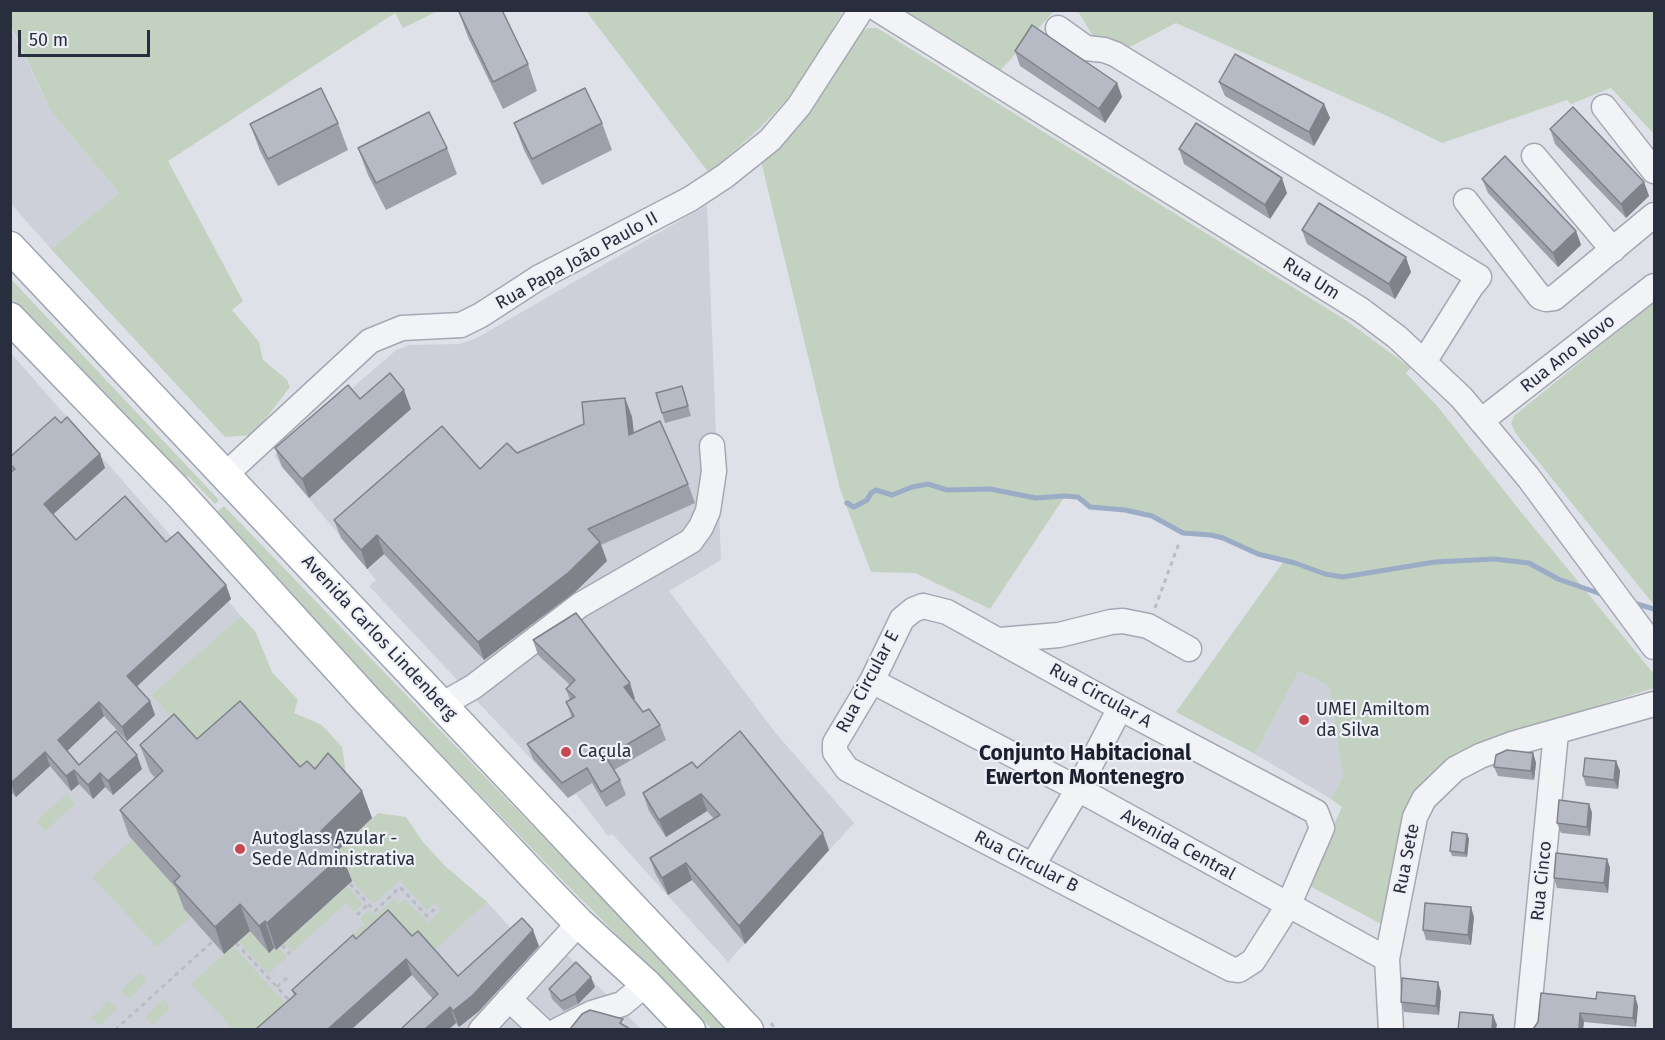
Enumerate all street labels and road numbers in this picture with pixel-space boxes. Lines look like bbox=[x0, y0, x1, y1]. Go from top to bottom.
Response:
street label: Rua Papa João Paulo II bbox=[492, 207, 662, 315]
street label: Rua Um bbox=[1278, 253, 1344, 305]
street label: Rua Ano Novo bbox=[1516, 310, 1620, 398]
street label: Avenida Carlos Lindenberg bbox=[297, 551, 461, 725]
street label: Rua Circular E bbox=[832, 627, 904, 737]
street label: Rua Circular A bbox=[1045, 659, 1155, 733]
street label: Avenida Central bbox=[1117, 805, 1239, 885]
street label: Rua Sete bbox=[1390, 822, 1424, 896]
street label: Rua Circular B bbox=[970, 826, 1082, 898]
street label: Rua Cinco bbox=[1527, 840, 1557, 922]

